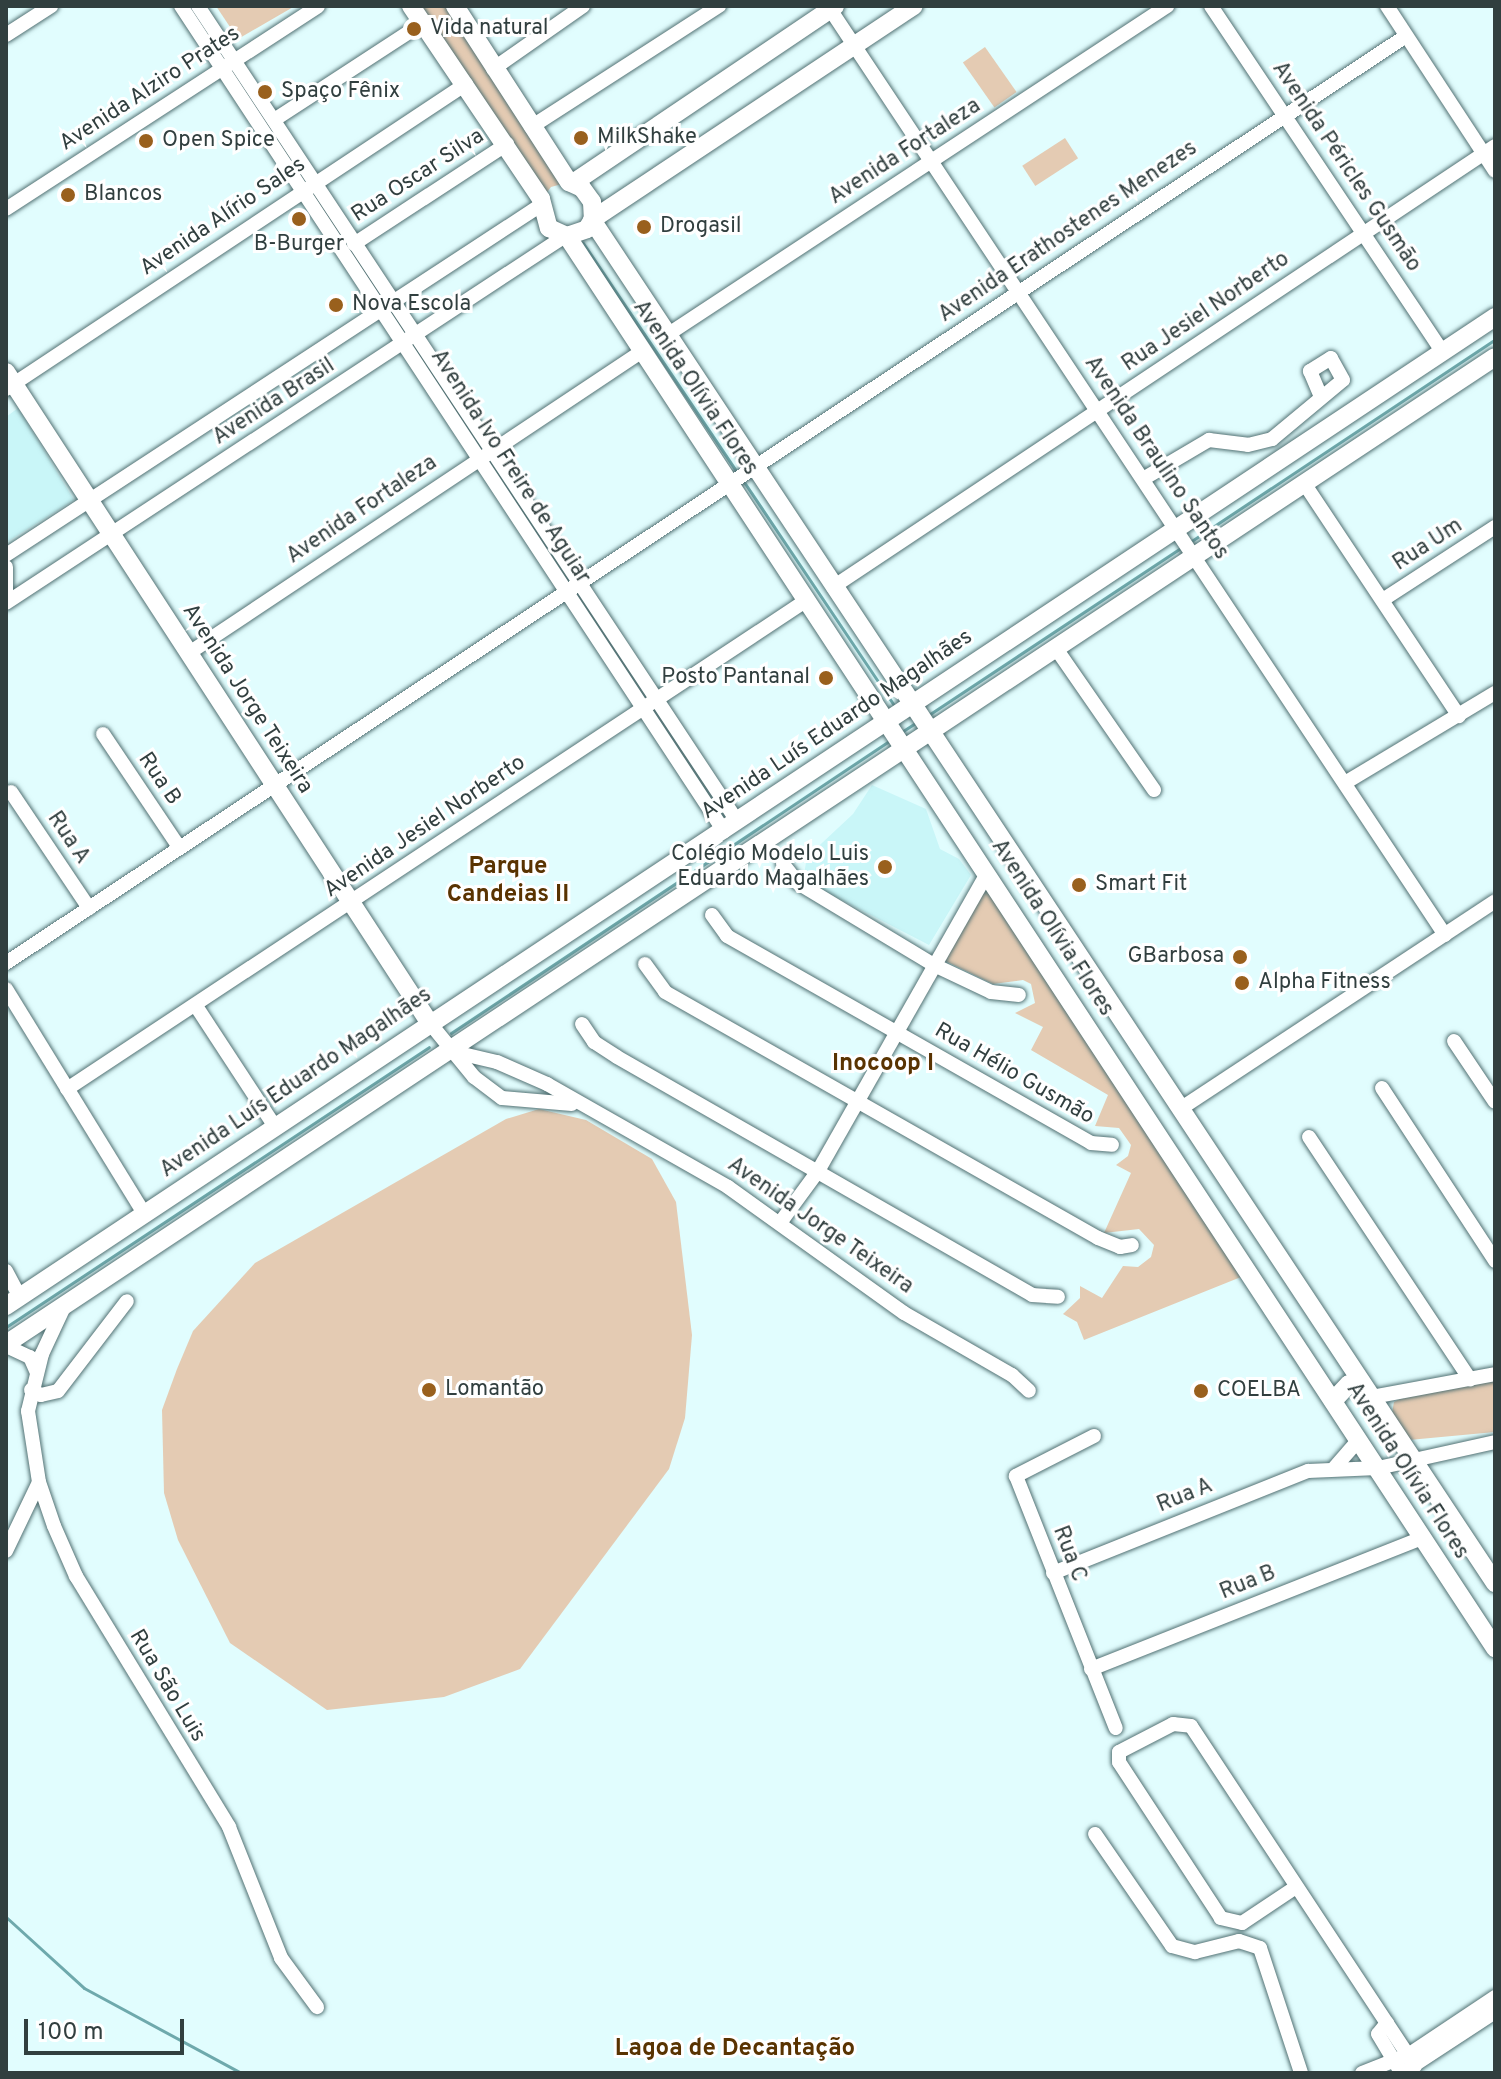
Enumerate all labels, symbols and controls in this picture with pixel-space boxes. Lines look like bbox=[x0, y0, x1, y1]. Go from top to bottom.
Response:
place label: Vida natural bbox=[430, 16, 549, 42]
marker: Vida natural bbox=[405, 20, 423, 38]
street label: Avenida Alziro Prates bbox=[55, 21, 245, 157]
street label: Avenida Péricles Gusmão bbox=[1266, 57, 1426, 277]
place label: Spaço Fênix bbox=[281, 79, 400, 105]
marker: Spaço Fênix bbox=[256, 83, 274, 101]
street label: Avenida Fortaleza bbox=[824, 93, 986, 211]
street label: Rua Oscar Silva bbox=[347, 123, 489, 229]
place label: MilkShake bbox=[597, 125, 697, 151]
place label: Open Spice bbox=[162, 128, 275, 154]
marker: MilkShake bbox=[572, 129, 590, 147]
marker: Open Spice bbox=[137, 132, 155, 150]
street label: Avenida Erathostenes Menezes bbox=[934, 135, 1202, 329]
street label: Avenida Alírio Sales bbox=[135, 152, 311, 282]
place label: Blancos bbox=[84, 182, 162, 208]
marker: Blancos bbox=[59, 186, 77, 204]
marker: B-Burger bbox=[290, 210, 308, 228]
place label: Drogasil bbox=[660, 214, 742, 240]
marker: Drogasil bbox=[635, 218, 653, 236]
place label: B-Burger bbox=[254, 232, 344, 258]
street label: Rua Jesiel Norberto bbox=[1117, 246, 1295, 378]
place label: Nova Escola bbox=[352, 292, 471, 318]
street label: Avenida Olívia Flores bbox=[627, 295, 763, 481]
marker: Nova Escola bbox=[327, 296, 345, 314]
street label: Avenida Ivo Freire de Aguiar bbox=[424, 345, 596, 589]
street label: Avenida Braulino Santos bbox=[1078, 351, 1234, 565]
street label: Avenida Brasil bbox=[208, 353, 340, 451]
street label: Avenida Fortaleza bbox=[282, 450, 442, 570]
street label: Rua Um bbox=[1388, 513, 1468, 577]
street label: Avenida Jorge Teixeira bbox=[176, 599, 318, 799]
street label: Avenida Luís Eduardo Magalhães bbox=[696, 624, 978, 826]
place label: Posto Pantanal bbox=[661, 665, 810, 691]
marker: Posto Pantanal bbox=[817, 669, 835, 687]
street label: Rua B bbox=[132, 748, 186, 810]
street label: Avenida Jesiel Norberto bbox=[320, 750, 530, 904]
street label: Rua A bbox=[41, 806, 95, 870]
street label: Avenida Olívia Flores bbox=[985, 835, 1119, 1021]
place label: Colégio Modelo Luis Eduardo Magalhães bbox=[671, 841, 869, 892]
district label: Parque Candeias II bbox=[447, 854, 569, 910]
marker: Colégio Modelo Luis Eduardo Magalhães bbox=[876, 858, 894, 876]
place label: Smart Fit bbox=[1095, 872, 1187, 898]
marker: Smart Fit bbox=[1070, 876, 1088, 894]
place label: GBarbosa bbox=[1127, 944, 1224, 970]
marker: GBarbosa bbox=[1231, 948, 1249, 966]
place label: Alpha Fitness bbox=[1258, 970, 1391, 996]
marker: Alpha Fitness bbox=[1233, 974, 1251, 992]
street label: Avenida Luís Eduardo Magalhães bbox=[155, 982, 437, 1184]
street label: Rua Hélio Gusmão bbox=[929, 1018, 1099, 1130]
district label: Inocoop I bbox=[832, 1051, 934, 1079]
street label: Avenida Jorge Teixeira bbox=[722, 1152, 918, 1300]
place label: Lomantão bbox=[445, 1377, 544, 1403]
place label: COELBA bbox=[1217, 1378, 1301, 1404]
street label: Avenida Olívia Flores bbox=[1340, 1378, 1474, 1564]
marker: Lomantão bbox=[420, 1381, 438, 1399]
marker: COELBA bbox=[1192, 1382, 1210, 1400]
street label: Rua A bbox=[1153, 1473, 1217, 1519]
street label: Rua C bbox=[1046, 1522, 1092, 1586]
street label: Rua B bbox=[1216, 1560, 1280, 1606]
street label: Rua São Luis bbox=[123, 1625, 211, 1747]
scale bar bbox=[28, 2003, 188, 2053]
text: 100 m bbox=[38, 2018, 104, 2048]
district label: Lagoa de Decantação bbox=[615, 2036, 855, 2064]

